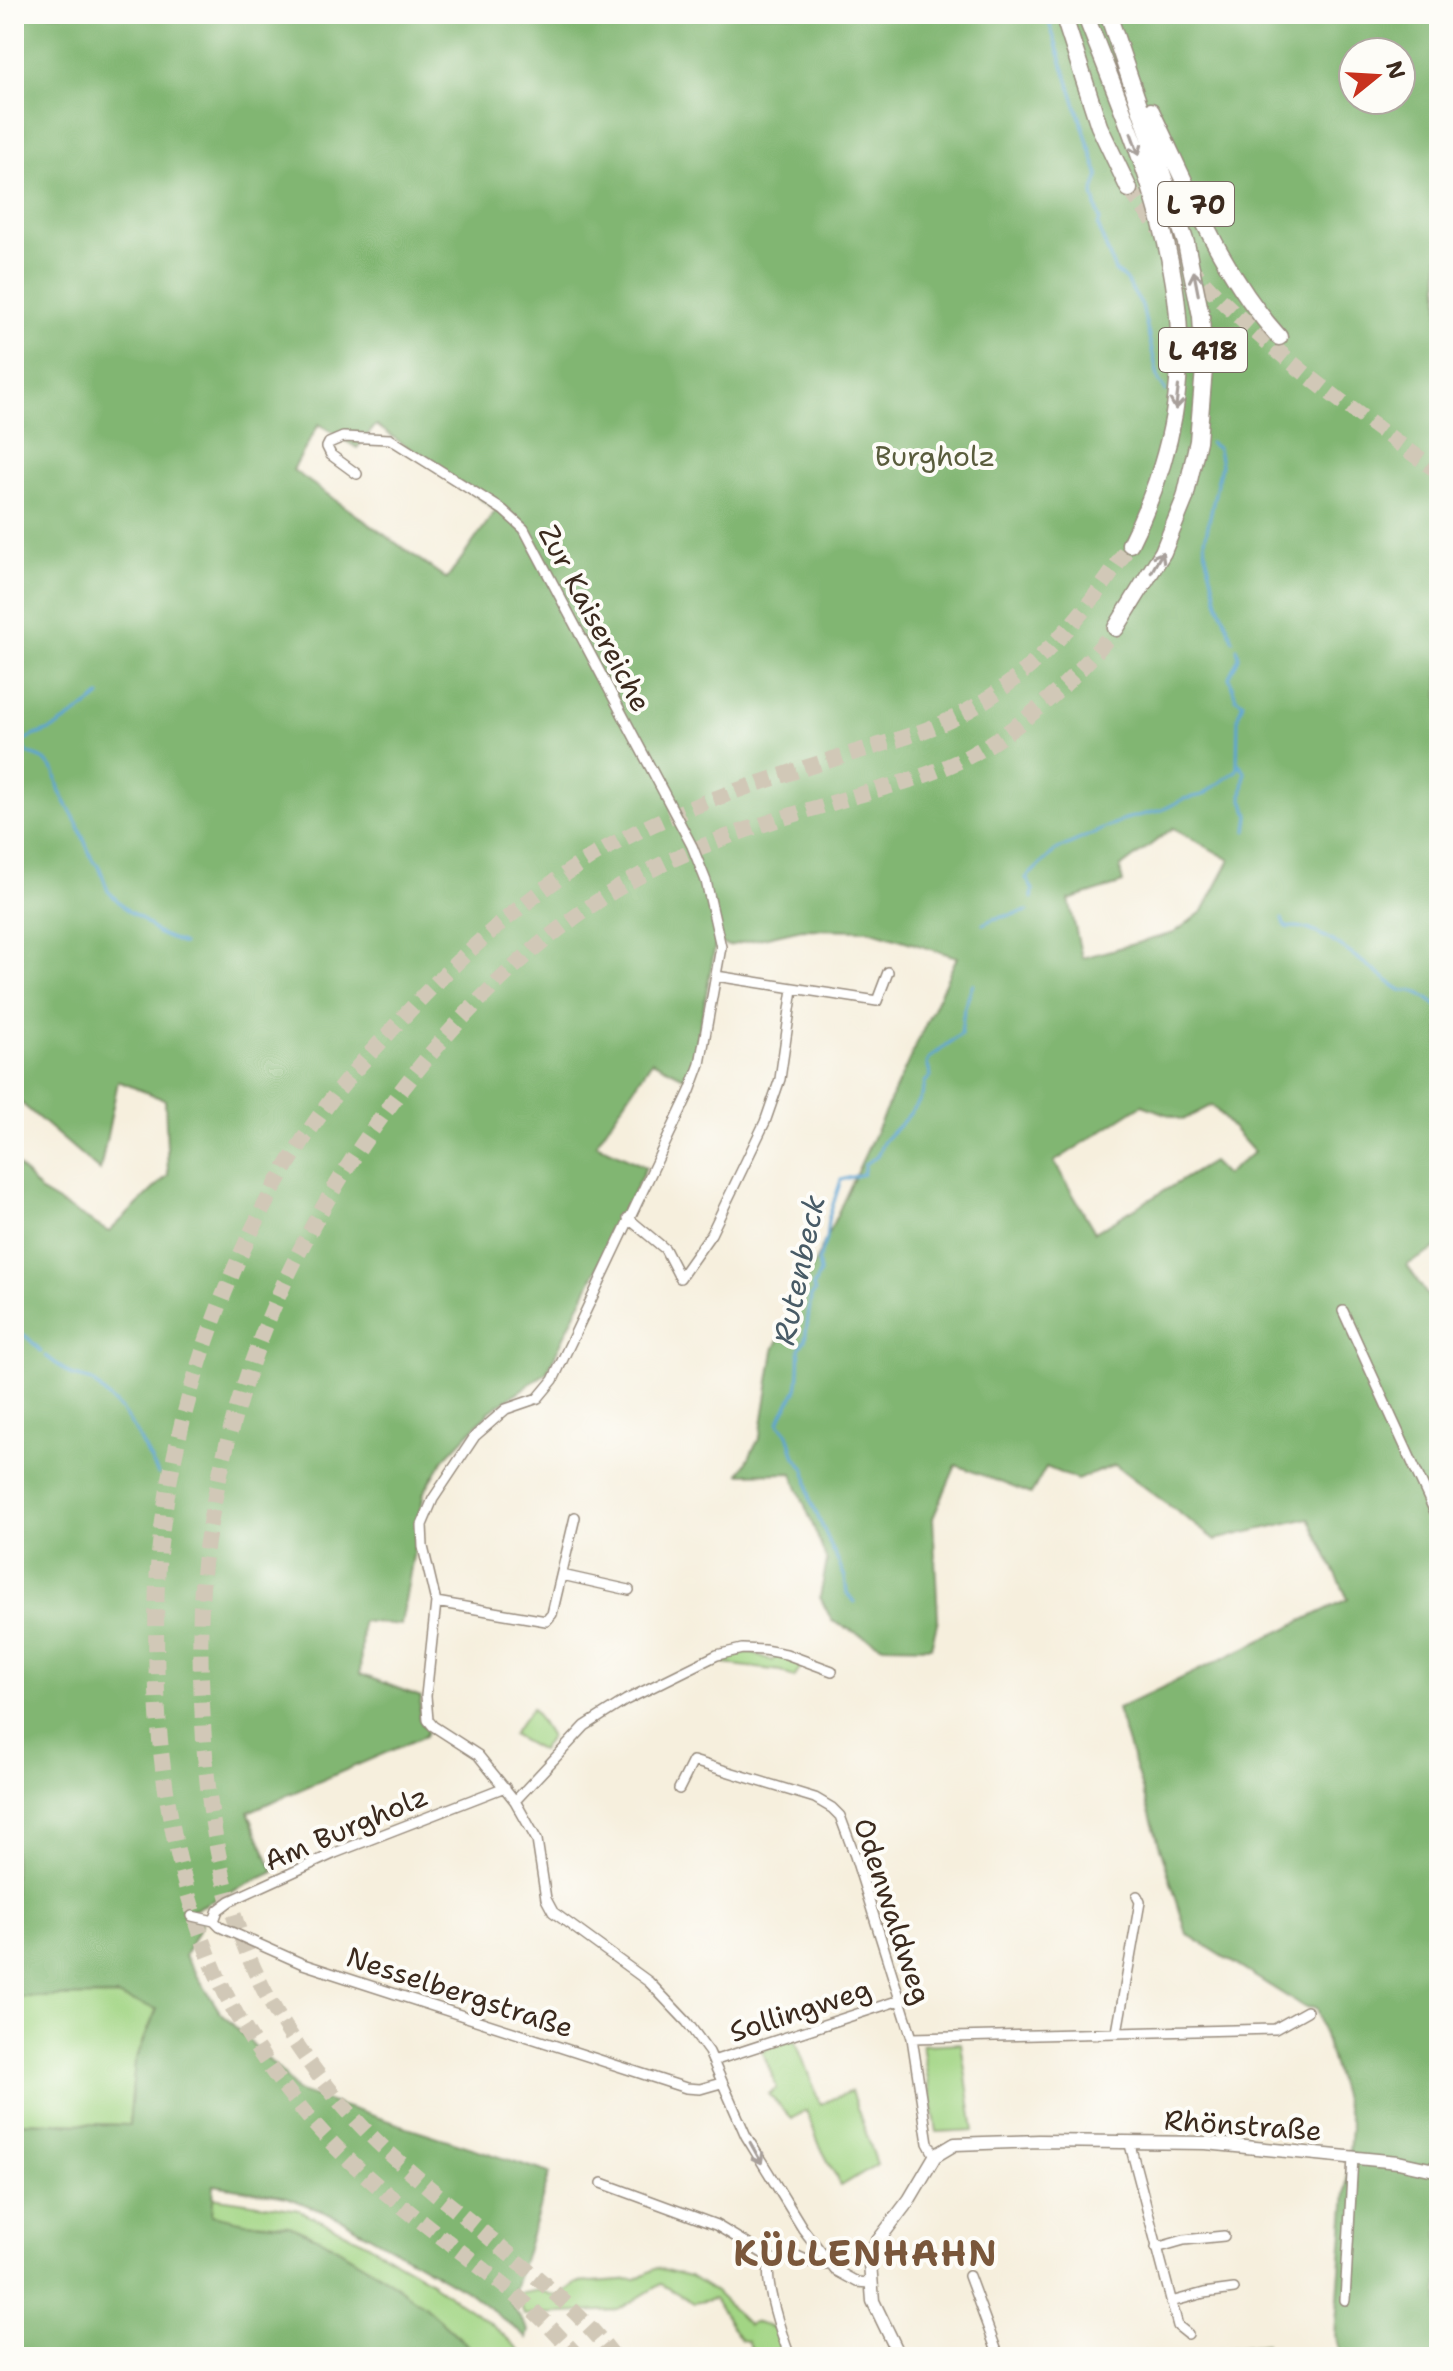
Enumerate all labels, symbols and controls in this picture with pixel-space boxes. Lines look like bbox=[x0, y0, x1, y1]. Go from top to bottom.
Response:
north arrow bbox=[1337, 36, 1417, 116]
text: N bbox=[1379, 57, 1412, 83]
one-way arrow bbox=[1128, 132, 1143, 157]
road number: L 70 bbox=[1158, 182, 1234, 226]
one-way arrow bbox=[1187, 270, 1202, 296]
road number: L 418 bbox=[1159, 328, 1247, 372]
one-way arrow bbox=[1169, 385, 1184, 410]
park label: Burgholz bbox=[875, 437, 995, 475]
street label: Zur Kaisereiche bbox=[530, 518, 660, 718]
one-way arrow bbox=[1149, 551, 1165, 574]
water label: Rutenbeck bbox=[763, 1191, 835, 1349]
street label: Am Burgholz bbox=[258, 1776, 434, 1880]
street label: Odenwaldweg bbox=[845, 1813, 941, 2009]
street label: Nesselbergstraße bbox=[342, 1937, 578, 2047]
street label: Sollingweg bbox=[724, 1969, 876, 2051]
street label: Rhönstraße bbox=[1163, 2101, 1323, 2149]
one-way arrow bbox=[749, 2140, 764, 2164]
district label: KÜLLENHAHN bbox=[733, 2229, 999, 2278]

